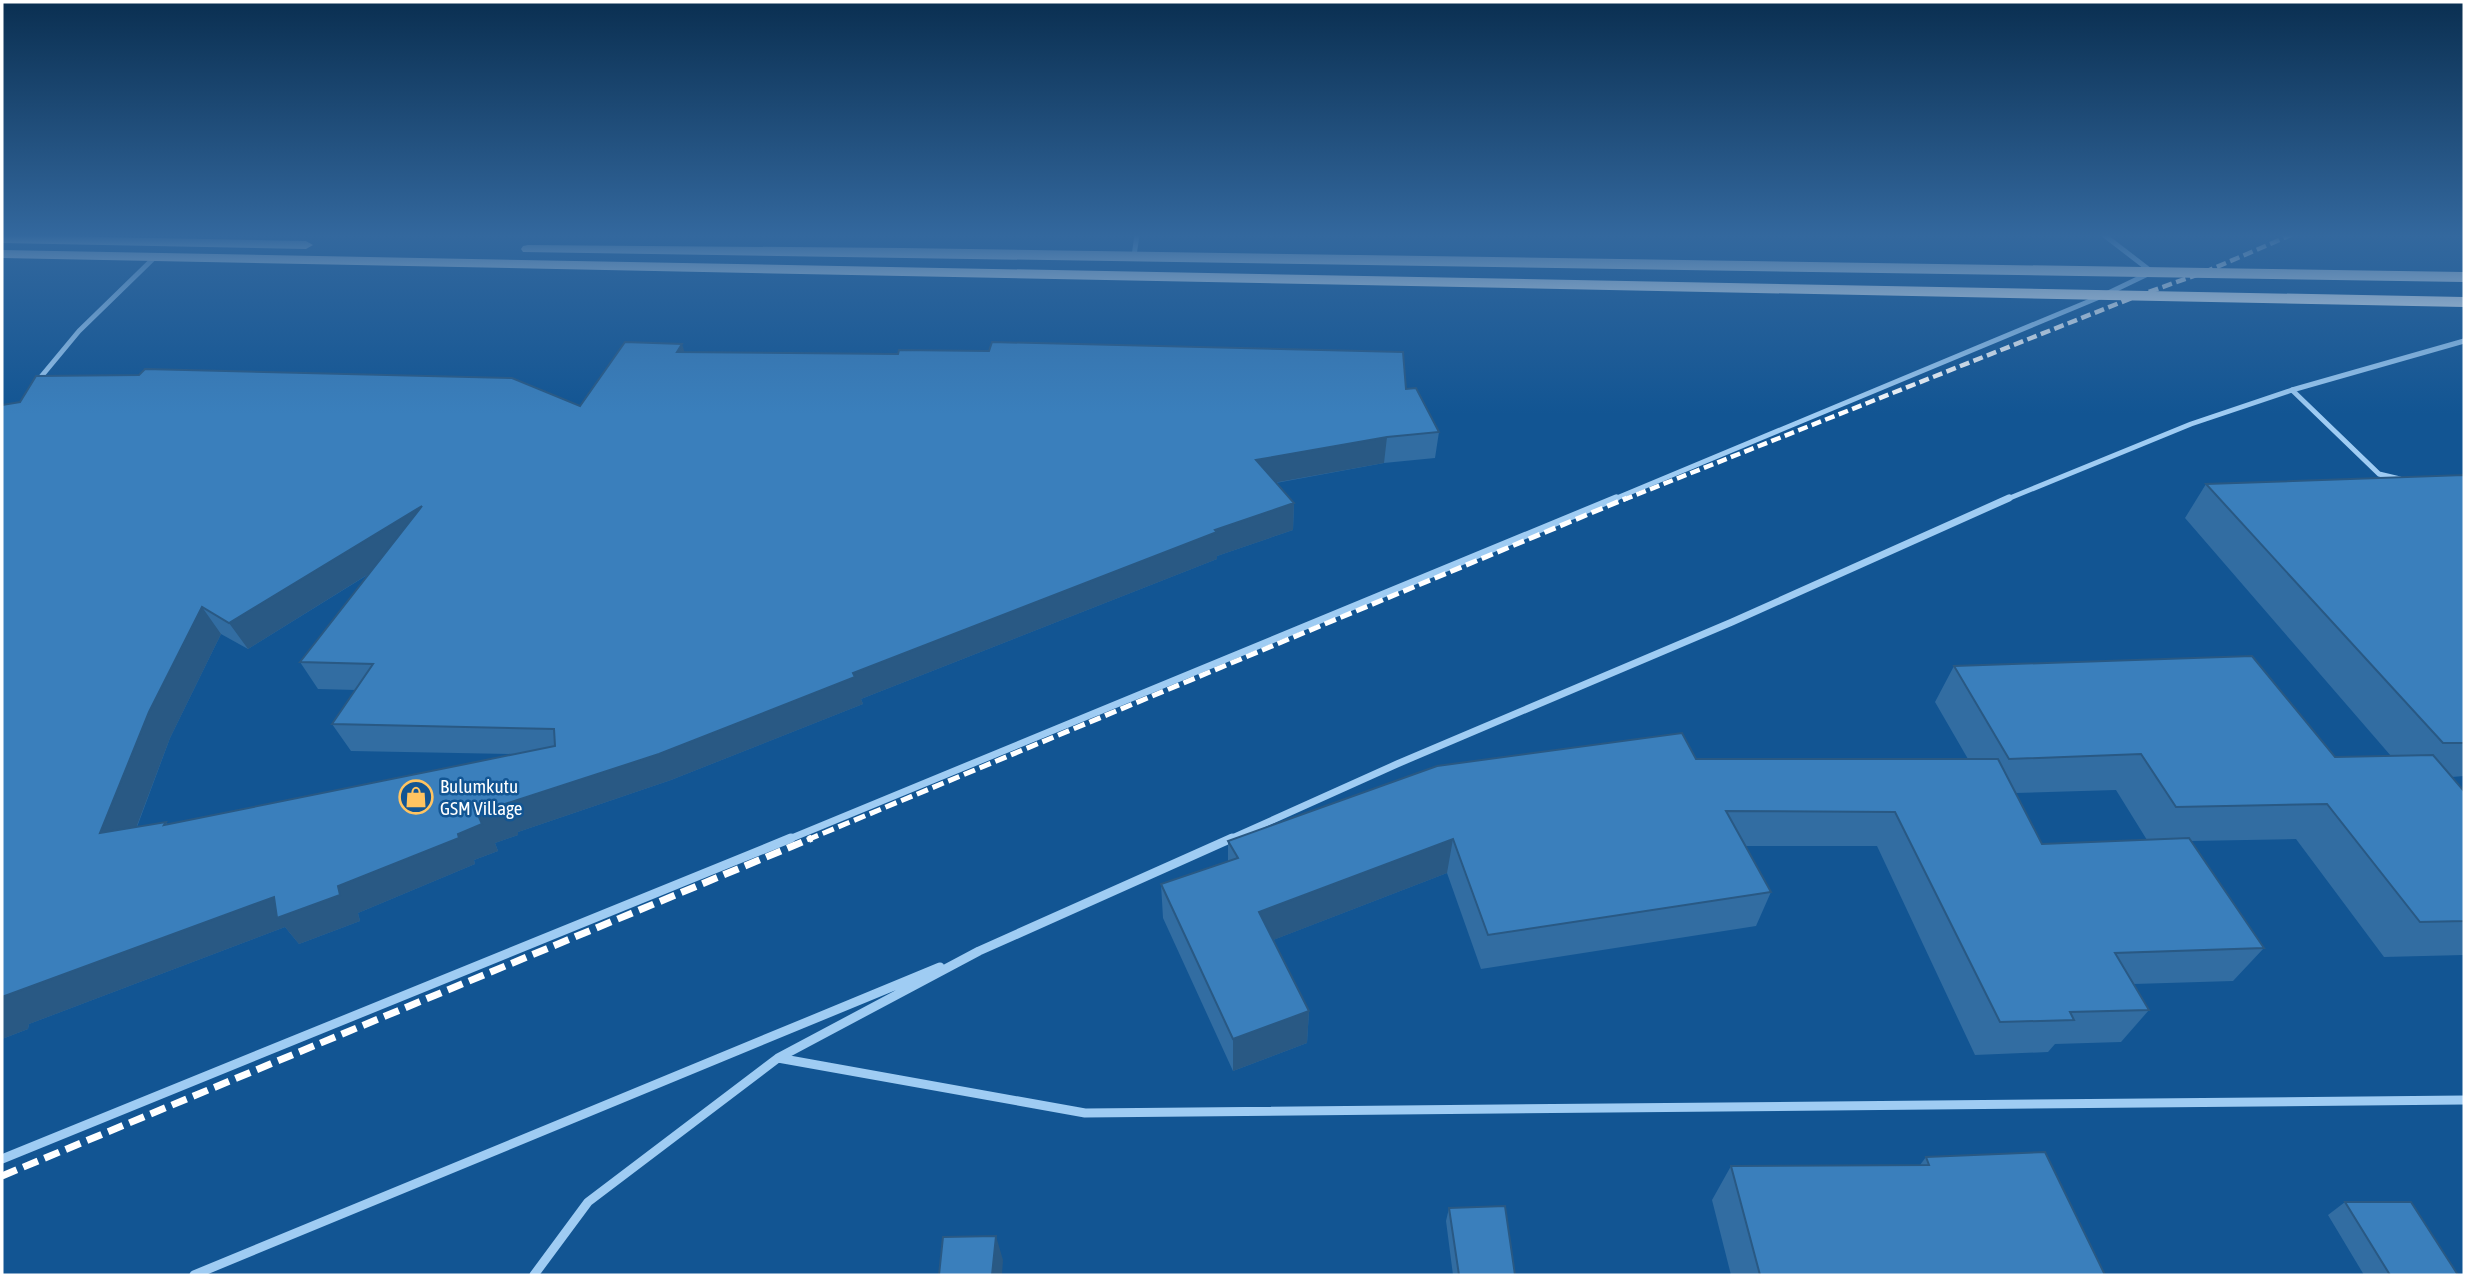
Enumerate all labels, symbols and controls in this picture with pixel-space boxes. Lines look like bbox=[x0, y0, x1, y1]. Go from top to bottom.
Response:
place label: Bulumkutu GSM Village bbox=[440, 775, 522, 819]
shop icon: Bulumkutu GSM Village bbox=[397, 778, 435, 816]

